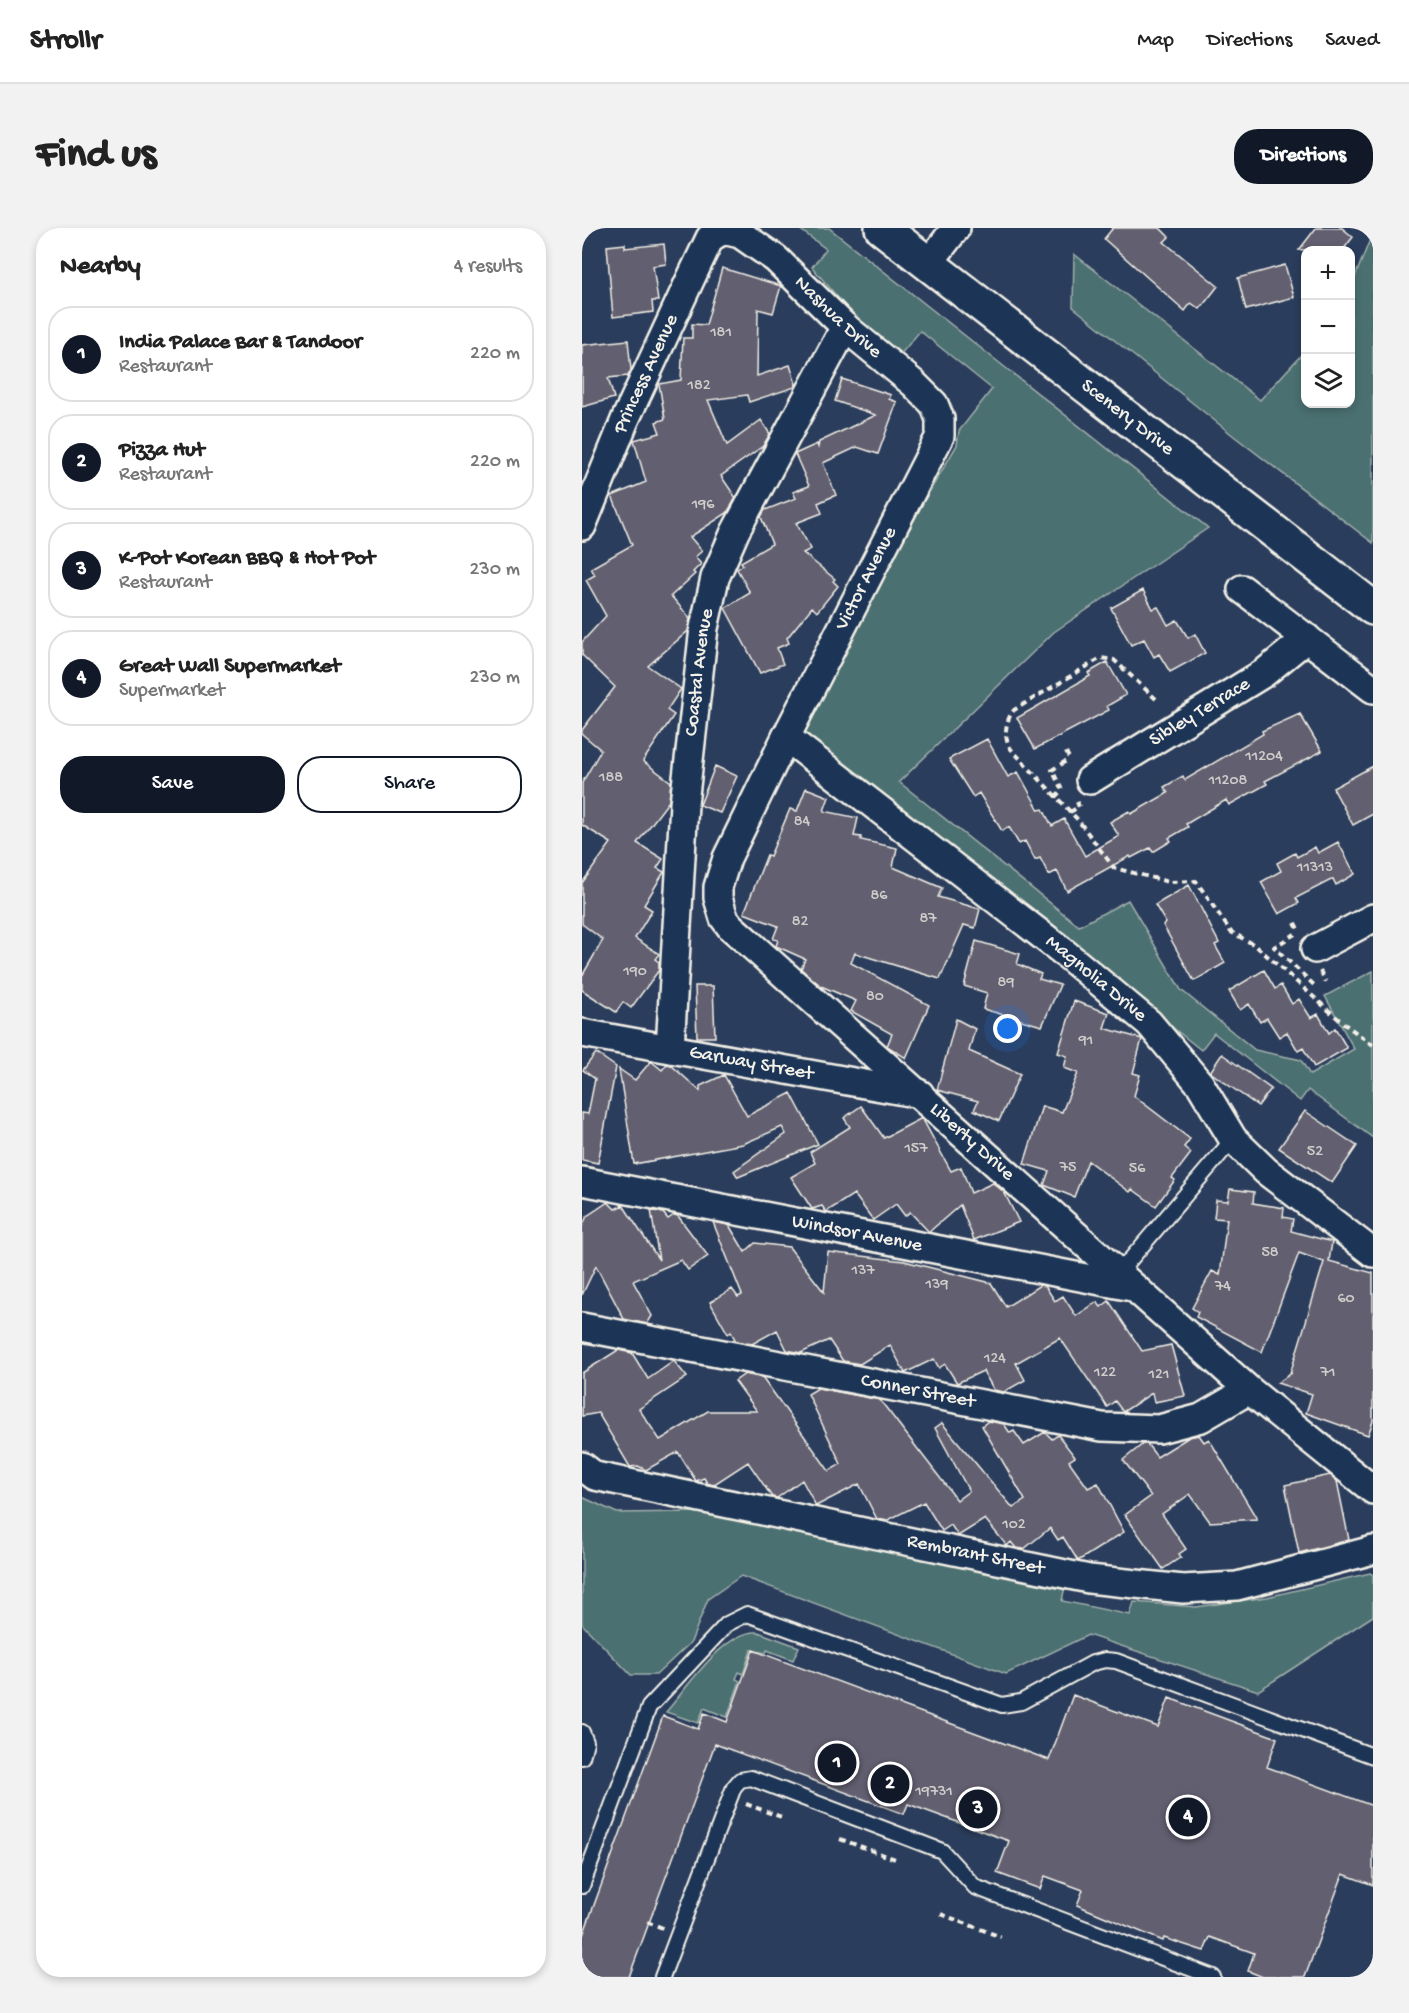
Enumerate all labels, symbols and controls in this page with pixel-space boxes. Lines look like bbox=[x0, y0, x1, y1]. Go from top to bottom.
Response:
text: Strollr bbox=[30, 25, 101, 58]
text: Map bbox=[1137, 29, 1174, 54]
text: Directions bbox=[1207, 29, 1292, 54]
text: Saved bbox=[1325, 29, 1379, 54]
button: Directions bbox=[1234, 129, 1373, 184]
text: Find us bbox=[36, 132, 156, 181]
map controls bbox=[1301, 246, 1355, 408]
button: + bbox=[1301, 246, 1355, 300]
text: Nearby bbox=[60, 252, 141, 283]
text: 4 results bbox=[454, 256, 522, 279]
street label: Nashua Drive bbox=[789, 272, 887, 364]
button: − bbox=[1301, 300, 1355, 354]
street label: Princess Avenue bbox=[609, 310, 684, 438]
house number: 181 bbox=[709, 324, 732, 343]
text: India Palace Bar & Tandoor bbox=[119, 330, 362, 356]
text: 1 bbox=[77, 343, 86, 366]
text: 220 m bbox=[470, 343, 520, 366]
button: layers bbox=[1301, 354, 1355, 408]
text: Restaurant bbox=[119, 356, 212, 379]
street label: Scenery Drive bbox=[1076, 374, 1179, 461]
house number: 182 bbox=[686, 377, 711, 396]
text: Pizza Hut bbox=[119, 438, 205, 464]
text: 2 bbox=[77, 451, 86, 474]
text: 220 m bbox=[470, 451, 520, 474]
text: Restaurant bbox=[119, 464, 212, 487]
house number: 196 bbox=[691, 496, 715, 515]
street label: Victor Avenue bbox=[831, 523, 903, 635]
text: K-Pot Korean BBQ & Hot Pot bbox=[119, 546, 375, 572]
text: 3 bbox=[76, 559, 87, 582]
text: 230 m bbox=[470, 559, 520, 582]
text: Restaurant bbox=[119, 572, 212, 595]
street label: Coastal Avenue bbox=[680, 606, 720, 737]
text: Great Wall Supermarket bbox=[119, 654, 341, 680]
text: 4 bbox=[77, 667, 86, 690]
text: 230 m bbox=[470, 667, 520, 690]
street label: Sibley Terrace bbox=[1145, 672, 1255, 752]
text: Supermarket bbox=[119, 680, 225, 703]
house number: 11204 bbox=[1244, 748, 1283, 767]
button: Save bbox=[60, 756, 285, 813]
button: Share bbox=[297, 756, 522, 813]
house number: 188 bbox=[598, 769, 623, 788]
house number: 11208 bbox=[1208, 772, 1248, 791]
house number: 84 bbox=[794, 813, 811, 832]
house number: 11313 bbox=[1296, 859, 1333, 878]
house number: 86 bbox=[871, 887, 888, 906]
house number: 87 bbox=[919, 910, 937, 929]
house number: 82 bbox=[792, 913, 808, 932]
street label: Magnolia Drive bbox=[1040, 930, 1152, 1028]
house number: 190 bbox=[622, 963, 647, 982]
house number: 89 bbox=[998, 974, 1014, 993]
house number: 80 bbox=[866, 988, 884, 1007]
your location bbox=[993, 1014, 1022, 1043]
house number: 91 bbox=[1078, 1032, 1093, 1051]
street label: Garway Street bbox=[688, 1041, 817, 1086]
street label: Liberty Drive bbox=[925, 1098, 1020, 1187]
house number: 157 bbox=[903, 1140, 928, 1159]
house number: 52 bbox=[1307, 1143, 1323, 1162]
house number: 75 bbox=[1059, 1159, 1076, 1178]
house number: 56 bbox=[1129, 1160, 1146, 1179]
street label: Windsor Avenue bbox=[790, 1210, 925, 1258]
house number: 58 bbox=[1261, 1244, 1279, 1263]
house number: 137 bbox=[850, 1262, 875, 1281]
house number: 139 bbox=[925, 1276, 948, 1295]
house number: 74 bbox=[1214, 1278, 1231, 1297]
house number: 60 bbox=[1337, 1290, 1355, 1309]
house number: 124 bbox=[983, 1350, 1006, 1369]
house number: 122 bbox=[1093, 1364, 1116, 1383]
house number: 71 bbox=[1320, 1364, 1335, 1383]
house number: 121 bbox=[1148, 1366, 1169, 1385]
street label: Conner Street bbox=[859, 1369, 979, 1414]
house number: 102 bbox=[1001, 1516, 1026, 1535]
street label: Rembrant Street bbox=[905, 1530, 1048, 1581]
pin: 1 bbox=[818, 1740, 856, 1786]
pin: 2 bbox=[870, 1762, 910, 1806]
house number: 19731 bbox=[914, 1783, 953, 1802]
pin: 3 bbox=[958, 1786, 998, 1832]
pin: 4 bbox=[1168, 1794, 1208, 1840]

